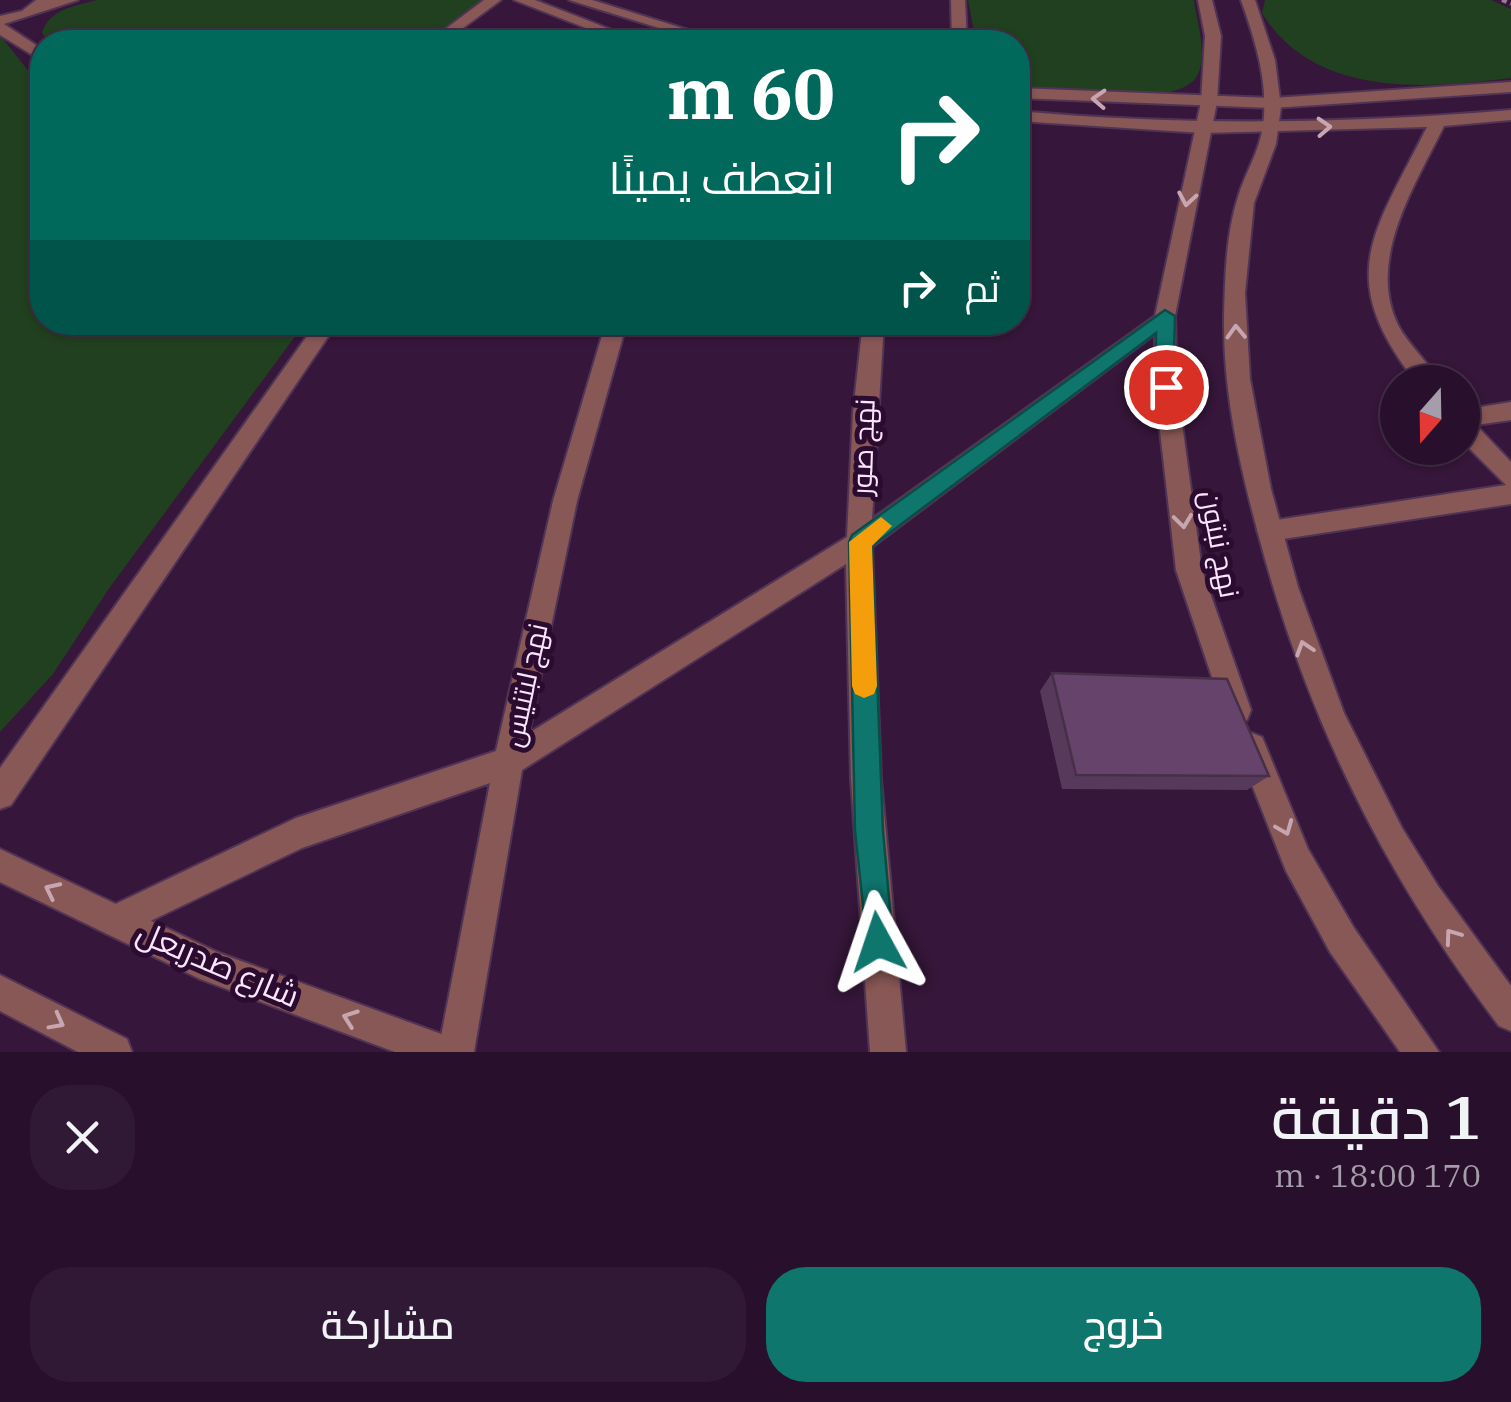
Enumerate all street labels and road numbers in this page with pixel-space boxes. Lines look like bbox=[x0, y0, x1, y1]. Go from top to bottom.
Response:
street label: نهج صور bbox=[842, 398, 884, 498]
street label: نهج نبتون bbox=[1191, 487, 1249, 601]
street label: نهج لبتنيس bbox=[493, 620, 557, 750]
street label: شارع صدربعل bbox=[130, 910, 306, 1018]

